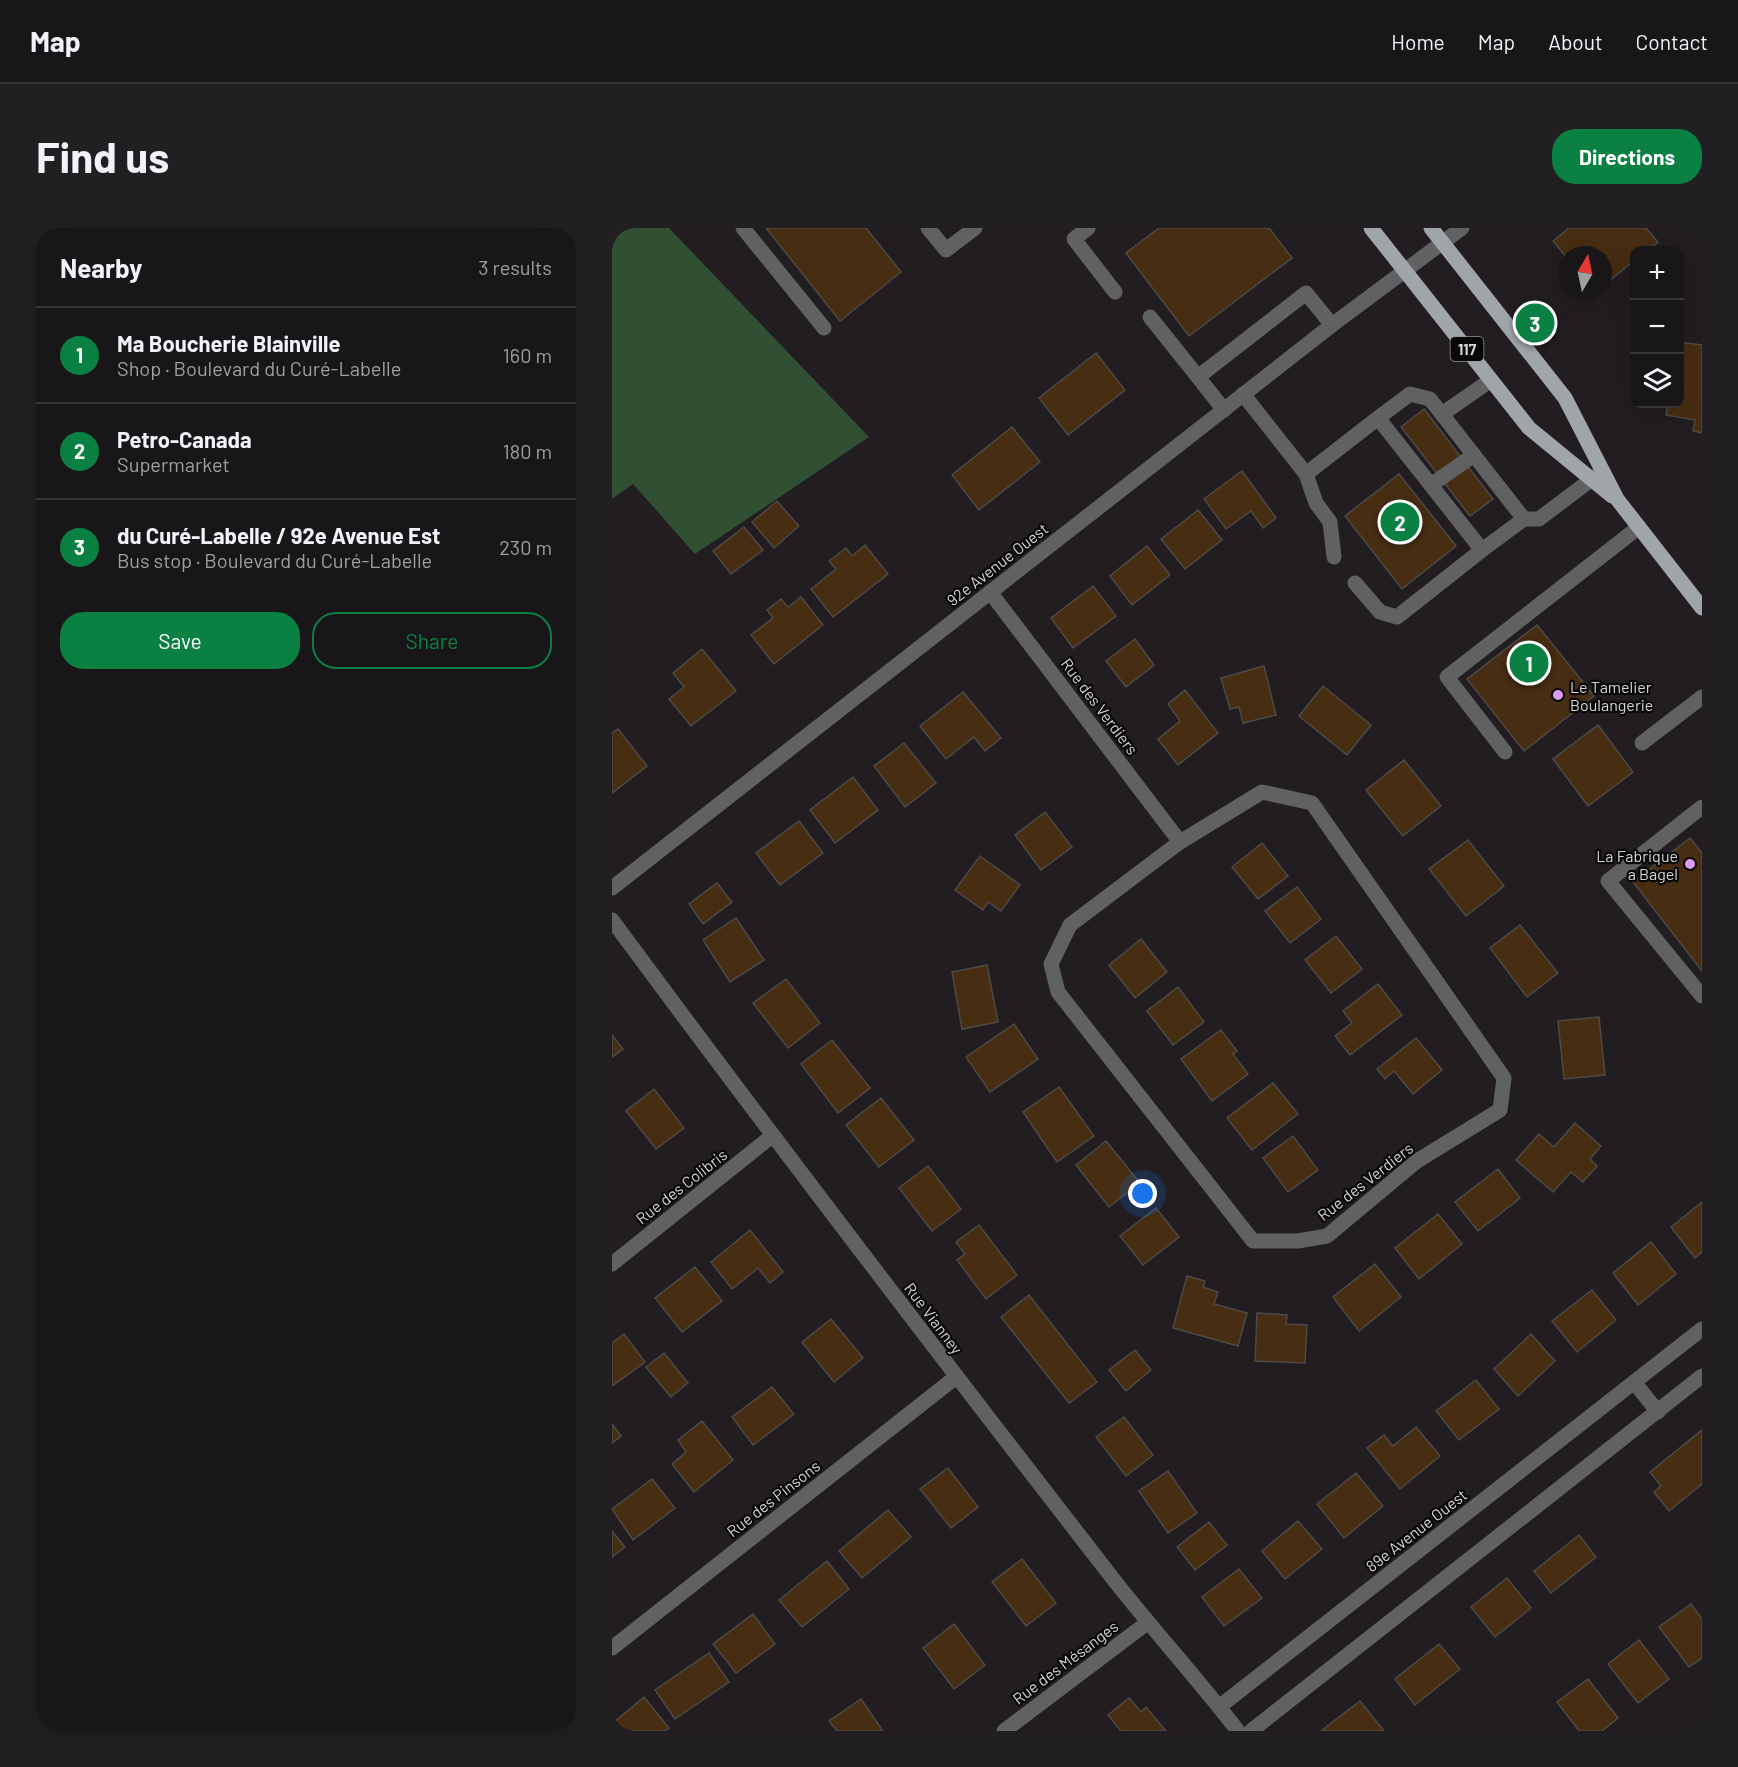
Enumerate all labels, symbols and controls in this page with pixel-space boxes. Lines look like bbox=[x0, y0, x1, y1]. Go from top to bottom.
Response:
text: Map bbox=[30, 24, 81, 58]
text: Home bbox=[1391, 29, 1445, 54]
text: Map bbox=[1478, 29, 1515, 54]
text: About bbox=[1548, 29, 1603, 54]
text: Contact bbox=[1636, 29, 1708, 54]
button: Directions bbox=[1552, 129, 1702, 184]
text: Find us bbox=[36, 131, 169, 181]
north arrow bbox=[1558, 246, 1612, 300]
map controls bbox=[1630, 246, 1684, 408]
button: + bbox=[1630, 246, 1684, 300]
text: Nearby bbox=[60, 252, 142, 283]
text: 3 results bbox=[478, 255, 552, 279]
pin: 3 bbox=[1516, 300, 1554, 346]
button: − bbox=[1630, 300, 1684, 354]
text: Ma Boucherie Blainville bbox=[117, 330, 340, 356]
road number: 117 bbox=[1450, 337, 1484, 361]
text: 1 bbox=[76, 343, 83, 367]
text: 160 m bbox=[503, 343, 552, 367]
button: layers bbox=[1630, 354, 1684, 408]
text: Shop · Boulevard du Curé-Labelle bbox=[117, 356, 401, 380]
text: Petro-Canada bbox=[117, 426, 252, 452]
text: 2 bbox=[74, 439, 85, 463]
text: 180 m bbox=[503, 439, 552, 463]
text: Supermarket bbox=[117, 452, 230, 476]
pin: 2 bbox=[1380, 500, 1420, 544]
street label: 92e Avenue Ouest bbox=[943, 519, 1051, 609]
text: du Curé-Labelle / 92e Avenue Est bbox=[117, 522, 440, 548]
text: 3 bbox=[74, 535, 85, 559]
text: 230 m bbox=[499, 535, 552, 559]
text: Bus stop · Boulevard du Curé-Labelle bbox=[117, 548, 432, 572]
button: Save bbox=[60, 612, 300, 669]
button: Share bbox=[312, 612, 552, 669]
pin: 1 bbox=[1510, 640, 1548, 686]
street label: Rue des Verdiers bbox=[1058, 654, 1142, 758]
place label: Le Tamelier Boulangerie bbox=[1570, 677, 1653, 714]
marker: Le Tamelier Boulangerie bbox=[1551, 688, 1565, 702]
place label: La Fabrique a Bagel bbox=[1596, 846, 1678, 883]
marker: La Fabrique a Bagel bbox=[1683, 857, 1697, 871]
street label: Rue des Verdiers bbox=[1314, 1138, 1416, 1224]
street label: Rue des Colibris bbox=[632, 1144, 730, 1228]
your location bbox=[1128, 1179, 1157, 1208]
street label: Rue Vianney bbox=[901, 1278, 967, 1358]
street label: Rue des Pinsons bbox=[723, 1456, 823, 1540]
street label: 89e Avenue Ouest bbox=[1362, 1485, 1470, 1575]
street label: Rue des Mésanges bbox=[1009, 1616, 1121, 1708]

